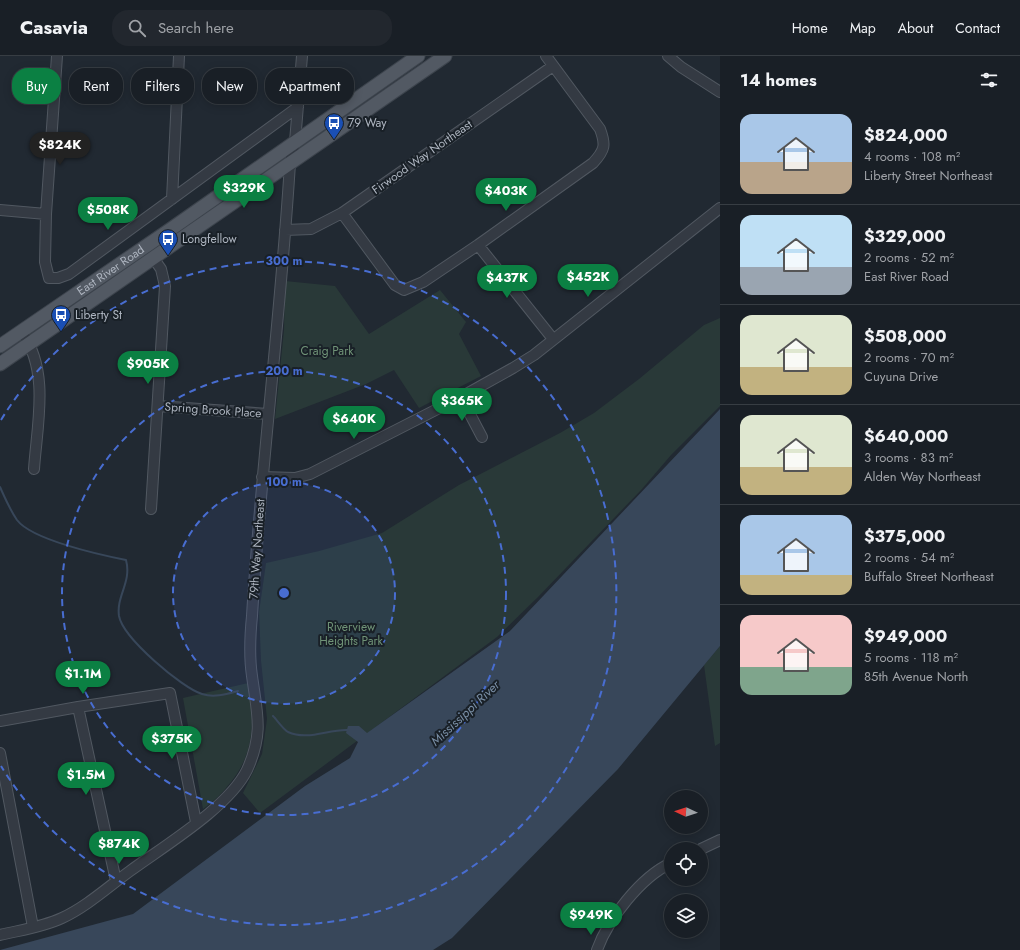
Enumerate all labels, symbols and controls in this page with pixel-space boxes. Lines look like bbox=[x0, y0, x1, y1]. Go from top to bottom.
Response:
search box bbox=[112, 10, 392, 46]
text: Casavia bbox=[20, 14, 88, 41]
icon: search bbox=[126, 17, 148, 39]
text: Search here bbox=[158, 17, 234, 39]
text: Home bbox=[792, 18, 828, 38]
text: Map bbox=[850, 18, 876, 38]
text: About bbox=[898, 18, 933, 38]
text: Contact bbox=[955, 18, 1000, 38]
chip: Buy bbox=[12, 68, 61, 104]
chip: Rent bbox=[69, 68, 123, 104]
chip: Filters bbox=[131, 68, 194, 104]
chip: New bbox=[202, 68, 257, 104]
chip: Apartment bbox=[265, 68, 354, 104]
text: 14 homes bbox=[740, 68, 817, 92]
icon: filters bbox=[978, 69, 1000, 91]
bus stop icon: 79 Way bbox=[323, 112, 345, 140]
place label: 79 Way bbox=[348, 114, 387, 132]
street label: Firwood Way Northeast bbox=[368, 115, 476, 199]
text: $824,000 bbox=[864, 123, 948, 147]
icon: home bbox=[772, 130, 820, 178]
pin: $824K bbox=[32, 132, 88, 166]
text: $824K bbox=[39, 135, 81, 154]
text: 4 rooms · 108 m² bbox=[864, 147, 960, 166]
text: Liberty Street Northeast bbox=[864, 166, 992, 185]
pin: $329K bbox=[216, 175, 272, 209]
text: $329K bbox=[223, 178, 265, 197]
pin: $403K bbox=[478, 178, 534, 212]
text: $403K bbox=[485, 181, 527, 200]
pin: $508K bbox=[80, 197, 136, 231]
text: $508K bbox=[87, 200, 129, 219]
text: $329,000 bbox=[864, 224, 946, 248]
bus stop icon: Longfellow bbox=[157, 228, 179, 256]
place label: Longfellow bbox=[182, 230, 238, 248]
icon: home bbox=[772, 231, 820, 279]
street label: East River Road bbox=[73, 241, 148, 300]
text: 2 rooms · 52 m² bbox=[864, 248, 954, 267]
text: 300 m bbox=[266, 252, 303, 270]
pin: $452K bbox=[560, 264, 616, 298]
pin: $437K bbox=[479, 265, 535, 299]
text: $452K bbox=[566, 267, 610, 286]
text: East River Road bbox=[864, 267, 949, 286]
text: $437K bbox=[486, 268, 528, 287]
bus stop icon: Liberty St bbox=[50, 304, 72, 332]
place label: Liberty St bbox=[75, 306, 122, 324]
text: $508,000 bbox=[864, 324, 946, 348]
icon: home bbox=[772, 331, 820, 379]
park label: Craig Park bbox=[300, 342, 354, 360]
text: 2 rooms · 70 m² bbox=[864, 348, 954, 367]
pin: $905K bbox=[120, 351, 176, 385]
text: $905K bbox=[127, 354, 169, 373]
text: 200 m bbox=[265, 362, 303, 380]
text: Cuyuna Drive bbox=[864, 367, 938, 386]
pin: $365K bbox=[434, 388, 490, 422]
text: $365K bbox=[441, 391, 483, 410]
street label: Spring Brook Place bbox=[164, 398, 262, 422]
pin: $640K bbox=[326, 406, 382, 440]
text: $640K bbox=[332, 409, 376, 428]
text: $640,000 bbox=[864, 424, 948, 448]
icon: home bbox=[772, 431, 820, 479]
text: 3 rooms · 83 m² bbox=[864, 448, 953, 467]
text: Alden Way Northeast bbox=[864, 467, 981, 486]
text: 100 m bbox=[266, 473, 302, 491]
street label: 79th Way Northeast bbox=[245, 498, 269, 600]
text: $375,000 bbox=[864, 524, 945, 548]
icon: home bbox=[772, 531, 820, 579]
text: 2 rooms · 54 m² bbox=[864, 548, 954, 567]
text: Buffalo Street Northeast bbox=[864, 567, 994, 586]
centre of rings bbox=[277, 586, 291, 600]
park label: Riverview Heights Park bbox=[319, 618, 384, 650]
text: $949,000 bbox=[864, 624, 947, 648]
icon: home bbox=[772, 631, 820, 679]
text: 5 rooms · 118 m² bbox=[864, 648, 958, 667]
pin: $1.1M bbox=[55, 661, 111, 695]
text: $1.1M bbox=[64, 664, 102, 683]
text: 85th Avenue North bbox=[864, 667, 968, 686]
water label: Mississippi River bbox=[426, 675, 504, 750]
pin: $375K bbox=[144, 726, 200, 760]
text: $375K bbox=[151, 729, 193, 748]
pin: $1.5M bbox=[58, 762, 114, 796]
text: $1.5M bbox=[67, 765, 105, 784]
north arrow bbox=[664, 790, 708, 834]
map controls bbox=[664, 790, 708, 938]
pin: $874K bbox=[91, 831, 147, 865]
text: $874K bbox=[98, 834, 140, 853]
button: locate bbox=[664, 842, 708, 886]
button: layers bbox=[664, 894, 708, 938]
pin: $949K bbox=[563, 902, 619, 936]
text: $949K bbox=[569, 905, 613, 924]

